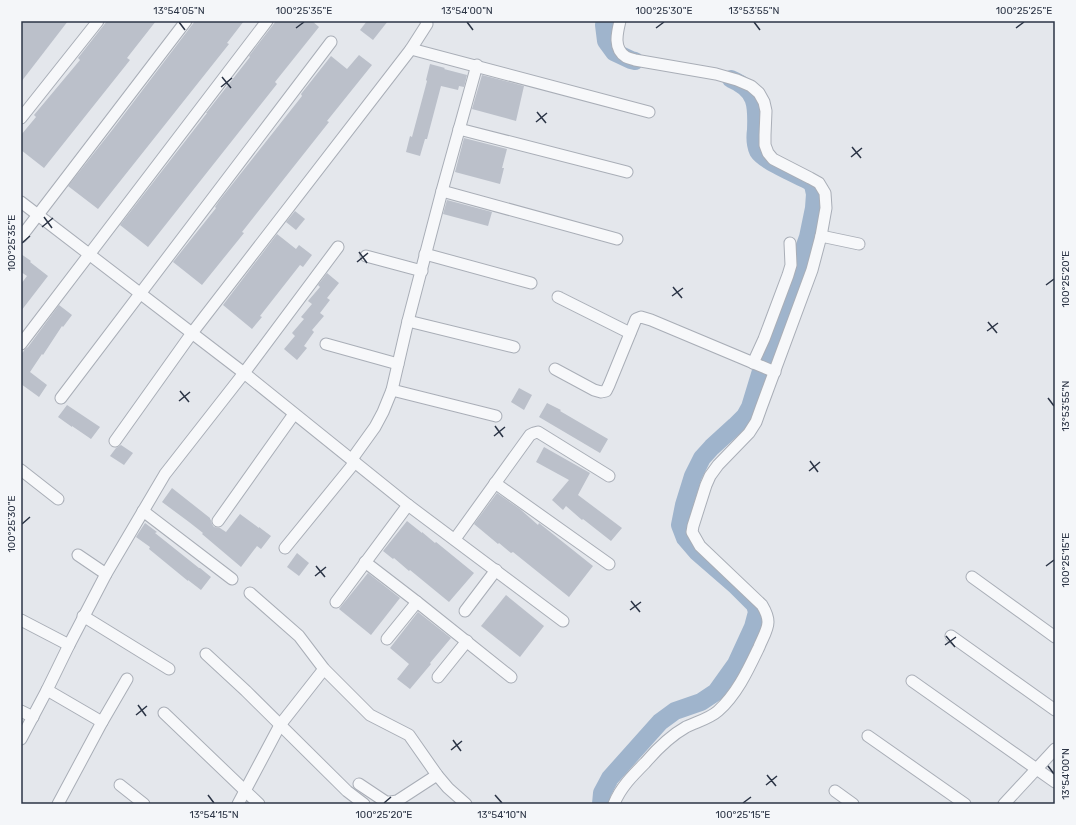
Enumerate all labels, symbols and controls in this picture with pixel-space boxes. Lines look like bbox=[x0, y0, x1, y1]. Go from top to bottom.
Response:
text: 13°54'05"N bbox=[153, 5, 205, 17]
text: 100°25'35"E bbox=[276, 5, 332, 17]
text: 13°54'00"N bbox=[441, 5, 493, 17]
text: 100°25'30"E bbox=[635, 5, 693, 17]
text: 13°53'55"N bbox=[729, 5, 779, 17]
text: 100°25'25"E bbox=[996, 5, 1052, 17]
text: 100°25'35"E bbox=[6, 215, 18, 271]
text: 100°25'20"E bbox=[1060, 251, 1072, 307]
text: 13°53'55"N bbox=[1060, 381, 1072, 431]
text: 100°25'30"E bbox=[6, 495, 18, 553]
text: 100°25'15"E bbox=[1060, 533, 1072, 587]
text: 13°54'00"N bbox=[1060, 748, 1072, 800]
text: 13°54'15"N bbox=[189, 809, 239, 821]
text: 100°25'20"E bbox=[356, 809, 412, 821]
text: 13°54'10"N bbox=[477, 809, 527, 821]
text: 100°25'15"E bbox=[716, 809, 770, 821]

